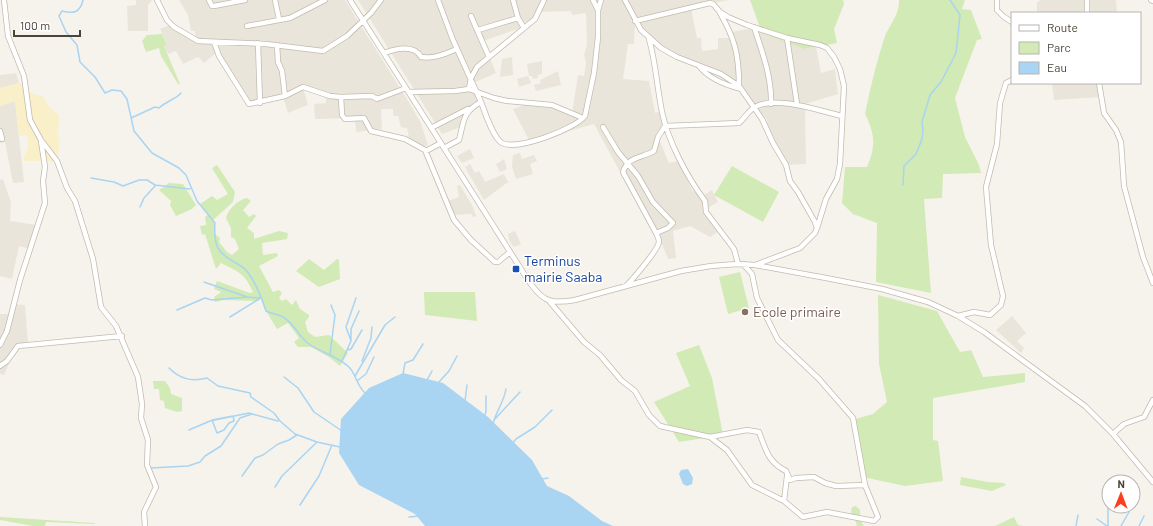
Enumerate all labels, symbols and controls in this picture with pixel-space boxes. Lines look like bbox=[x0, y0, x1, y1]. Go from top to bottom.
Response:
scale bar bbox=[14, 12, 80, 38]
legend bbox=[1011, 12, 1141, 84]
text: 100 m bbox=[20, 18, 50, 32]
text: Route bbox=[1047, 20, 1078, 34]
text: Parc bbox=[1047, 40, 1071, 54]
text: Eau bbox=[1047, 60, 1067, 74]
place label: Terminus mairie Saaba bbox=[524, 252, 602, 285]
marker: Terminus mairie Saaba bbox=[511, 264, 521, 274]
place label: Ecole primaire bbox=[753, 303, 841, 320]
marker: Ecole primaire bbox=[740, 307, 750, 317]
north arrow bbox=[1101, 474, 1141, 514]
text: N bbox=[1117, 477, 1125, 490]

